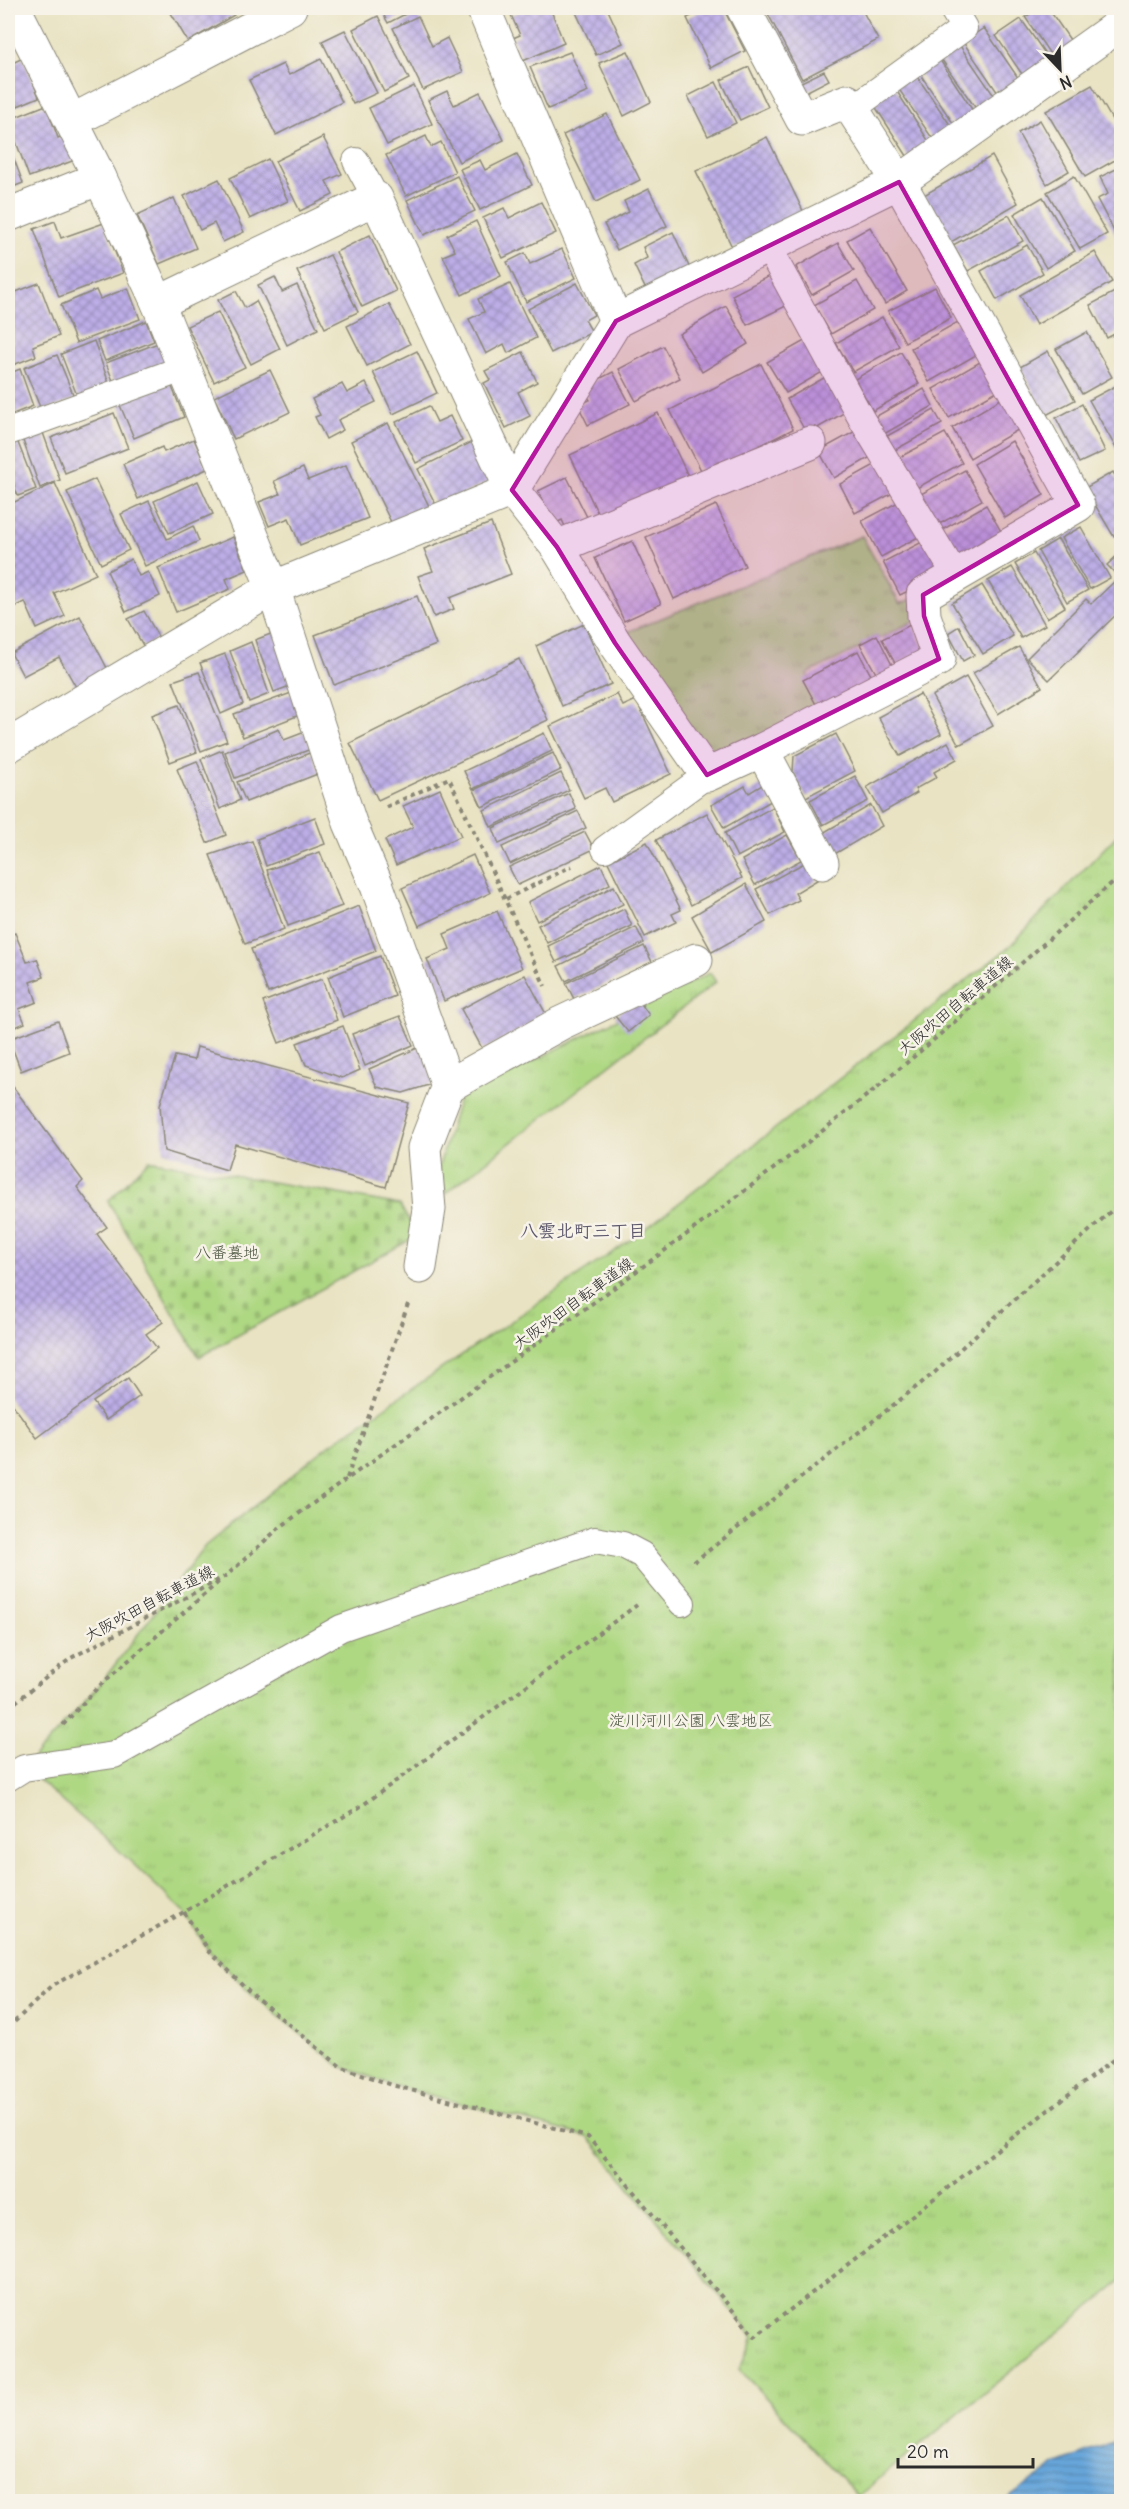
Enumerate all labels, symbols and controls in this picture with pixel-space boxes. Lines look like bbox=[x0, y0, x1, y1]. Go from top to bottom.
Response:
north arrow bbox=[1030, 39, 1090, 99]
text: N bbox=[1057, 71, 1075, 94]
street label: 大阪吹田自転車道線 bbox=[893, 951, 1017, 1059]
district label: 八雲北町三丁目 bbox=[520, 1219, 646, 1242]
park label: 八番墓地 bbox=[195, 1242, 259, 1262]
street label: 大阪吹田自転車道線 bbox=[509, 1253, 637, 1353]
street label: 大阪吹田自転車道線 bbox=[81, 1560, 217, 1646]
park label: 淀川河川公園 八雲地区 bbox=[609, 1710, 773, 1730]
scale bar bbox=[898, 2431, 1033, 2469]
text: 20 m bbox=[907, 2440, 949, 2463]

